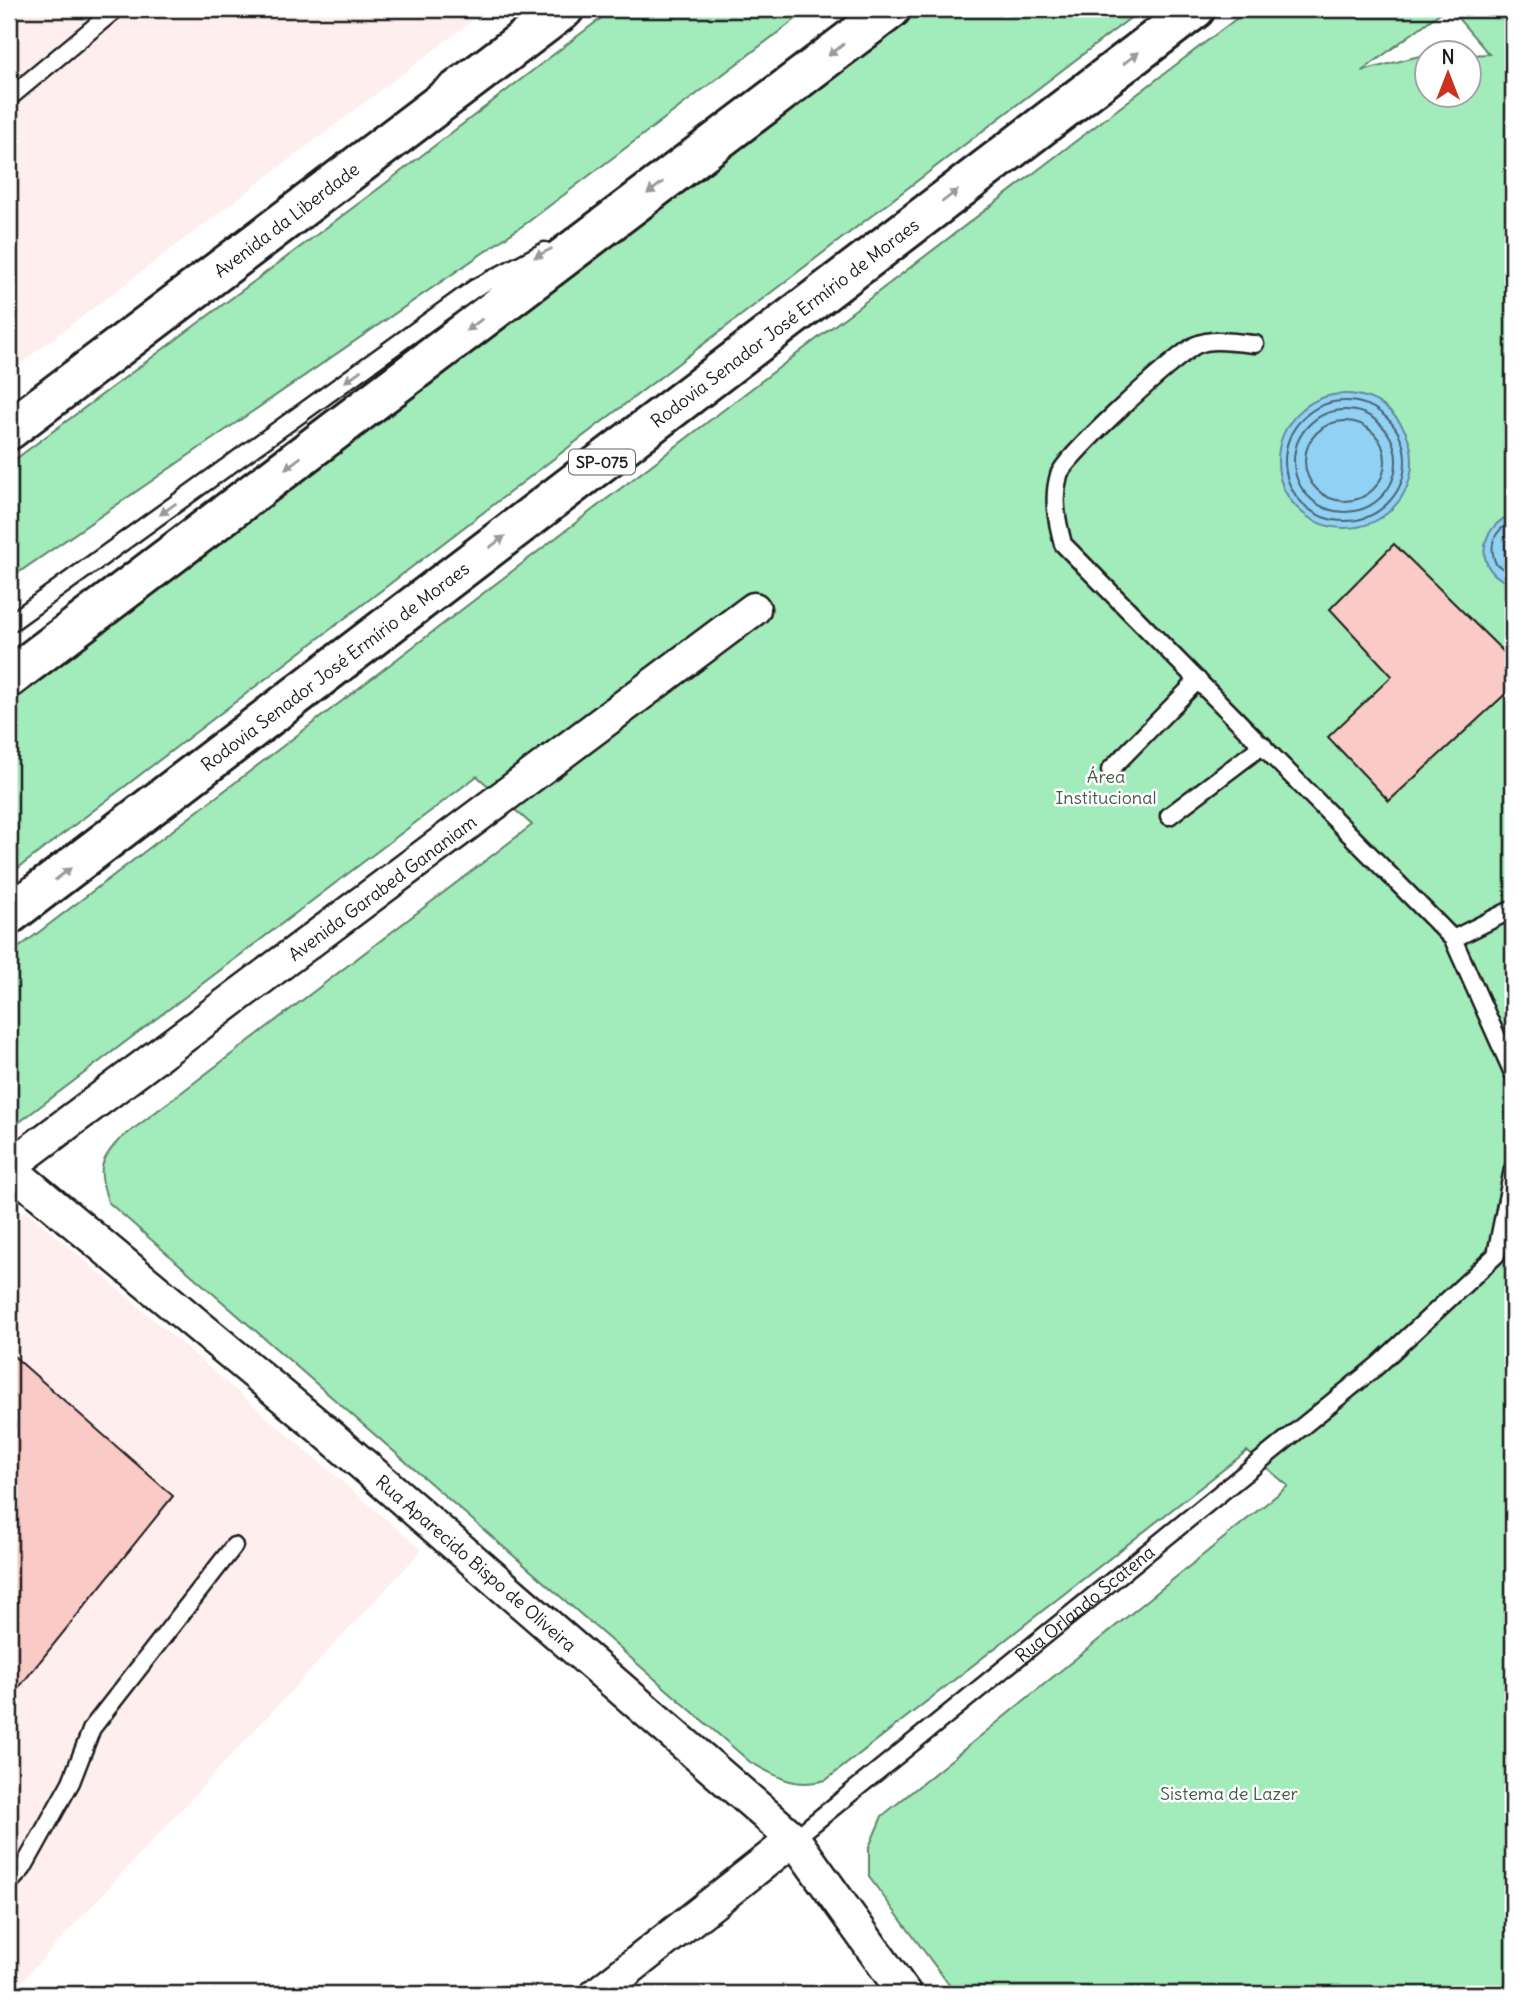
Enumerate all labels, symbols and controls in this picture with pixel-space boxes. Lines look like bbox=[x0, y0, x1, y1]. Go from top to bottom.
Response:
north arrow bbox=[1414, 38, 1484, 108]
one-way arrow bbox=[827, 43, 846, 57]
text: N bbox=[1441, 45, 1455, 69]
one-way arrow bbox=[1121, 50, 1139, 65]
street label: Avenida da Liberdade bbox=[209, 157, 363, 282]
one-way arrow bbox=[646, 180, 664, 194]
one-way arrow bbox=[941, 189, 959, 203]
street label: Rodovia Senador José Ermírio de Moraes bbox=[646, 213, 923, 432]
one-way arrow bbox=[533, 247, 553, 258]
one-way arrow bbox=[465, 318, 483, 332]
one-way arrow bbox=[343, 369, 362, 383]
road number: SP-075 bbox=[569, 449, 635, 475]
one-way arrow bbox=[284, 455, 302, 470]
one-way arrow bbox=[159, 502, 177, 516]
one-way arrow bbox=[487, 535, 505, 550]
street label: Rodovia Senador José Ermírio de Moraes bbox=[196, 556, 474, 776]
park label: Área Institucional bbox=[1056, 765, 1156, 809]
street label: Avenida Garabed Gananiam bbox=[283, 810, 481, 966]
one-way arrow bbox=[54, 867, 72, 881]
street label: Rua Aparecido Bispo de Oliveira bbox=[371, 1470, 581, 1656]
street label: Rua Orlando Scatena bbox=[1010, 1540, 1159, 1667]
park label: Sistema de Lazer bbox=[1160, 1782, 1299, 1805]

